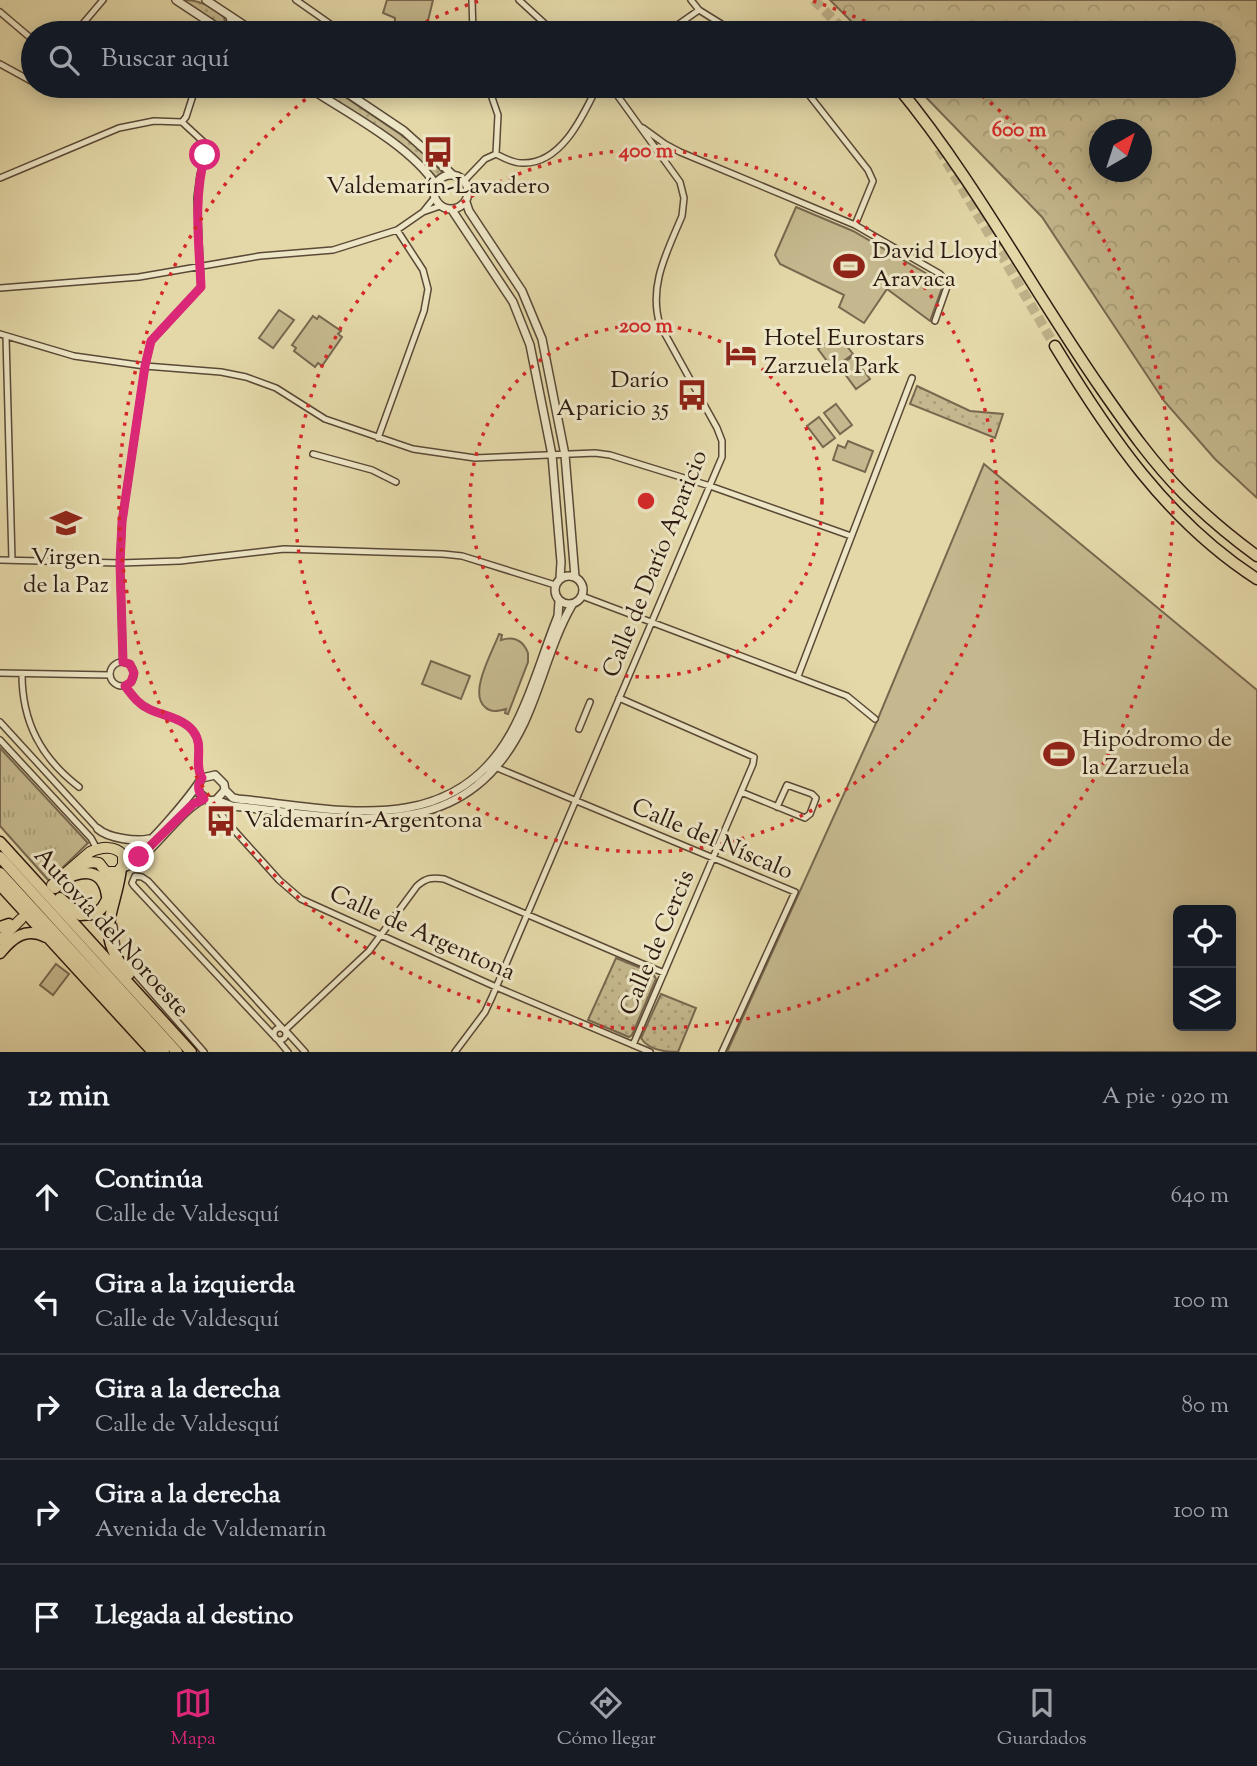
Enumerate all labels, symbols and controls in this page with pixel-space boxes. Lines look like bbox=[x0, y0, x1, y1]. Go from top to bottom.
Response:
search box bbox=[21, 21, 1236, 98]
icon: search bbox=[45, 41, 83, 79]
text: Buscar aquí bbox=[101, 41, 230, 78]
text: 600 m bbox=[992, 116, 1047, 146]
north arrow bbox=[1089, 119, 1152, 182]
bus stop icon: Valdemarín-Lavadero bbox=[421, 135, 455, 169]
text: 400 m bbox=[618, 137, 674, 167]
route start bbox=[189, 139, 220, 170]
place label: Valdemarín-Lavadero bbox=[326, 170, 550, 204]
place label: David Lloyd Aravaca bbox=[872, 235, 999, 297]
sports icon: David Lloyd Aravaca bbox=[832, 249, 866, 283]
text: 200 m bbox=[619, 312, 674, 342]
place label: Hotel Eurostars Zarzuela Park bbox=[764, 322, 924, 384]
hotel icon: Hotel Eurostars Zarzuela Park bbox=[724, 336, 758, 370]
place label: Darío Aparicio 35 bbox=[556, 364, 669, 426]
bus stop icon: Darío Aparicio 35 bbox=[675, 378, 709, 412]
street label: Calle de Darío Aparicio bbox=[595, 445, 717, 683]
centre of rings bbox=[634, 489, 658, 513]
school or university icon: Virgen de la Paz bbox=[49, 506, 83, 540]
place label: Virgen de la Paz bbox=[23, 541, 109, 603]
place label: Hipódromo de la Zarzuela bbox=[1082, 723, 1232, 785]
sports icon: Hipódromo de la Zarzuela bbox=[1042, 737, 1076, 771]
street label: Calle del Níscalo bbox=[626, 791, 798, 889]
bus stop icon: Valdemarín-Argentona bbox=[204, 804, 238, 838]
place label: Valdemarín-Argentona bbox=[244, 804, 483, 838]
street label: Autovía del Noroeste bbox=[25, 840, 197, 1026]
route end bbox=[123, 841, 154, 872]
street label: Calle de Cercis bbox=[612, 865, 704, 1021]
street label: Calle de Argentona bbox=[324, 878, 520, 990]
map controls bbox=[1173, 905, 1236, 1031]
button: locate bbox=[1173, 905, 1236, 968]
button: layers bbox=[1173, 968, 1236, 1031]
text: 12 min bbox=[28, 1076, 110, 1119]
text: A pie · 920 m bbox=[1102, 1081, 1229, 1114]
text: Continúa bbox=[95, 1162, 203, 1199]
icon: ahead bbox=[28, 1178, 66, 1216]
text: 640 m bbox=[1171, 1180, 1229, 1213]
text: Calle de Valdesquí bbox=[95, 1199, 279, 1232]
text: Gira a la izquierda bbox=[95, 1267, 295, 1304]
icon: left bbox=[28, 1283, 66, 1321]
text: 100 m bbox=[1173, 1285, 1229, 1318]
text: Calle de Valdesquí bbox=[95, 1304, 279, 1337]
text: Gira a la derecha bbox=[95, 1372, 280, 1409]
icon: right bbox=[28, 1388, 66, 1426]
text: 80 m bbox=[1181, 1390, 1229, 1423]
text: Calle de Valdesquí bbox=[95, 1409, 279, 1442]
text: Gira a la derecha bbox=[95, 1477, 280, 1514]
icon: right bbox=[28, 1493, 66, 1531]
text: 100 m bbox=[1173, 1495, 1229, 1528]
text: Avenida de Valdemarín bbox=[95, 1514, 327, 1547]
icon: arrive bbox=[28, 1598, 66, 1636]
text: Llegada al destino bbox=[95, 1598, 293, 1635]
tab: Mapa bbox=[170, 1684, 216, 1753]
tab: Cómo llegar bbox=[557, 1684, 656, 1753]
tab: Guardados bbox=[997, 1684, 1087, 1753]

